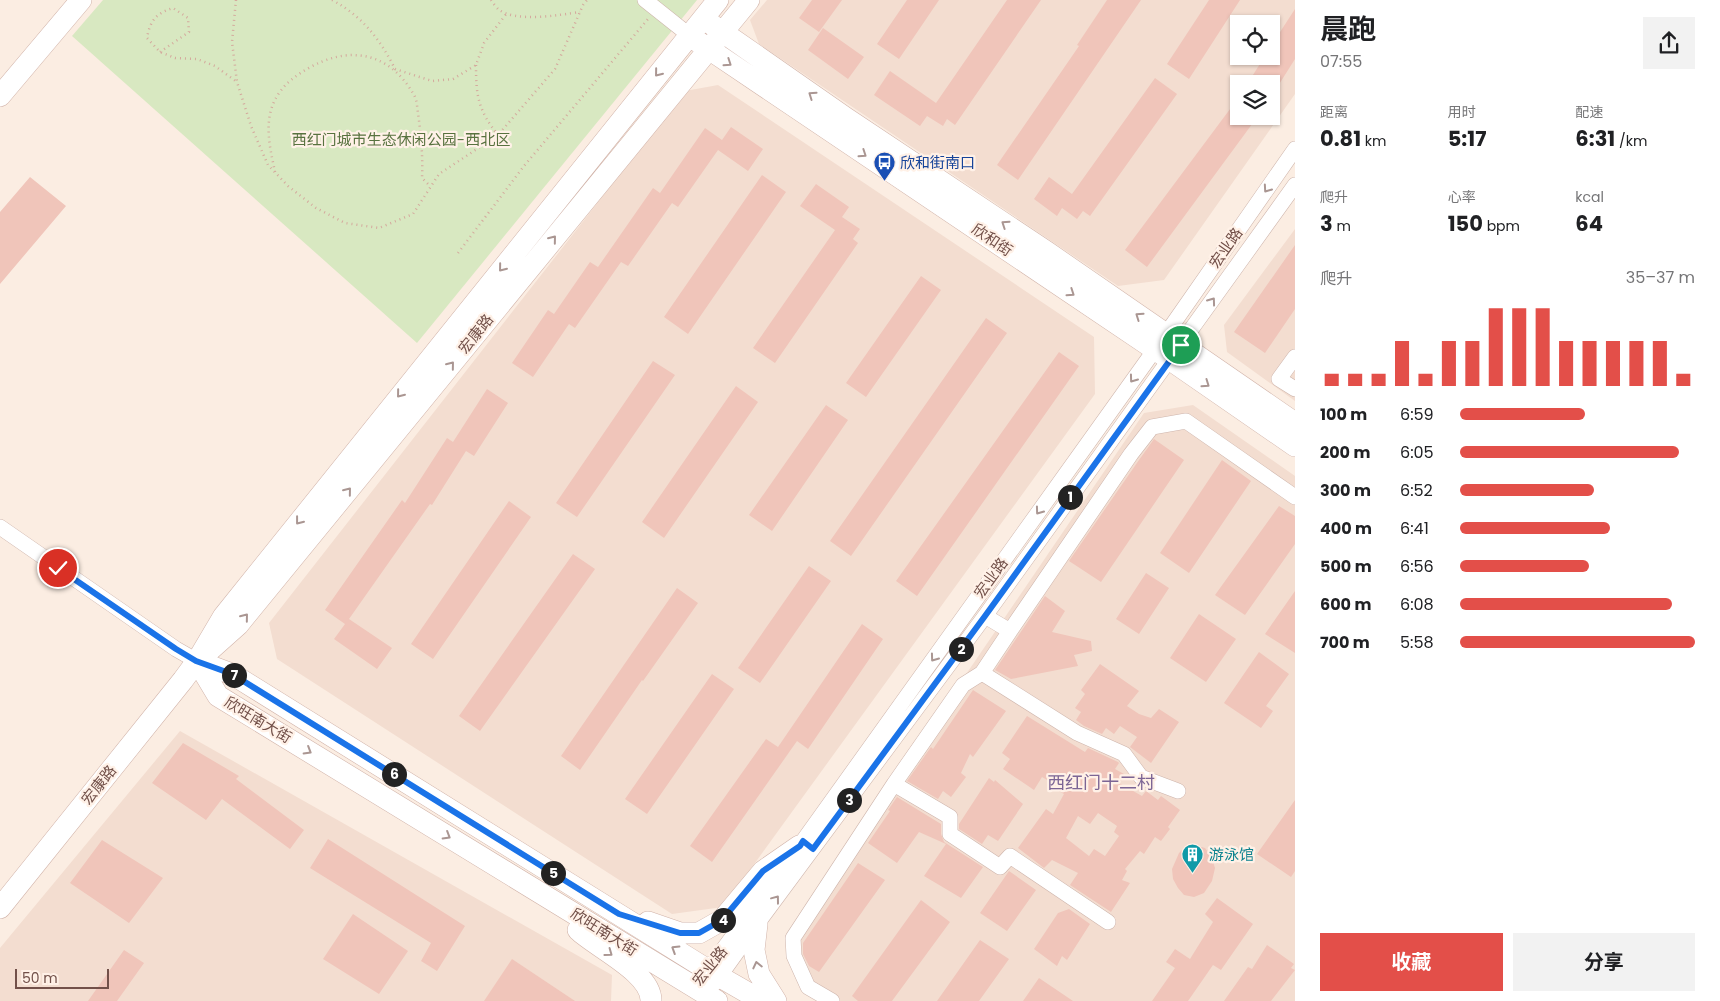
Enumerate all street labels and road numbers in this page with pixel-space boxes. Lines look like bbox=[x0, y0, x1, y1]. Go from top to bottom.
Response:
street label: 欣和街 bbox=[968, 218, 1017, 261]
street label: 宏业路 bbox=[1204, 223, 1247, 272]
street label: 宏康路 bbox=[453, 310, 498, 358]
street label: 宏业路 bbox=[969, 553, 1012, 602]
street label: 欣旺南大街 bbox=[221, 691, 296, 748]
street label: 宏康路 bbox=[76, 761, 121, 809]
street label: 欣旺南大街 bbox=[567, 903, 642, 960]
street label: 宏业路 bbox=[687, 942, 732, 990]

